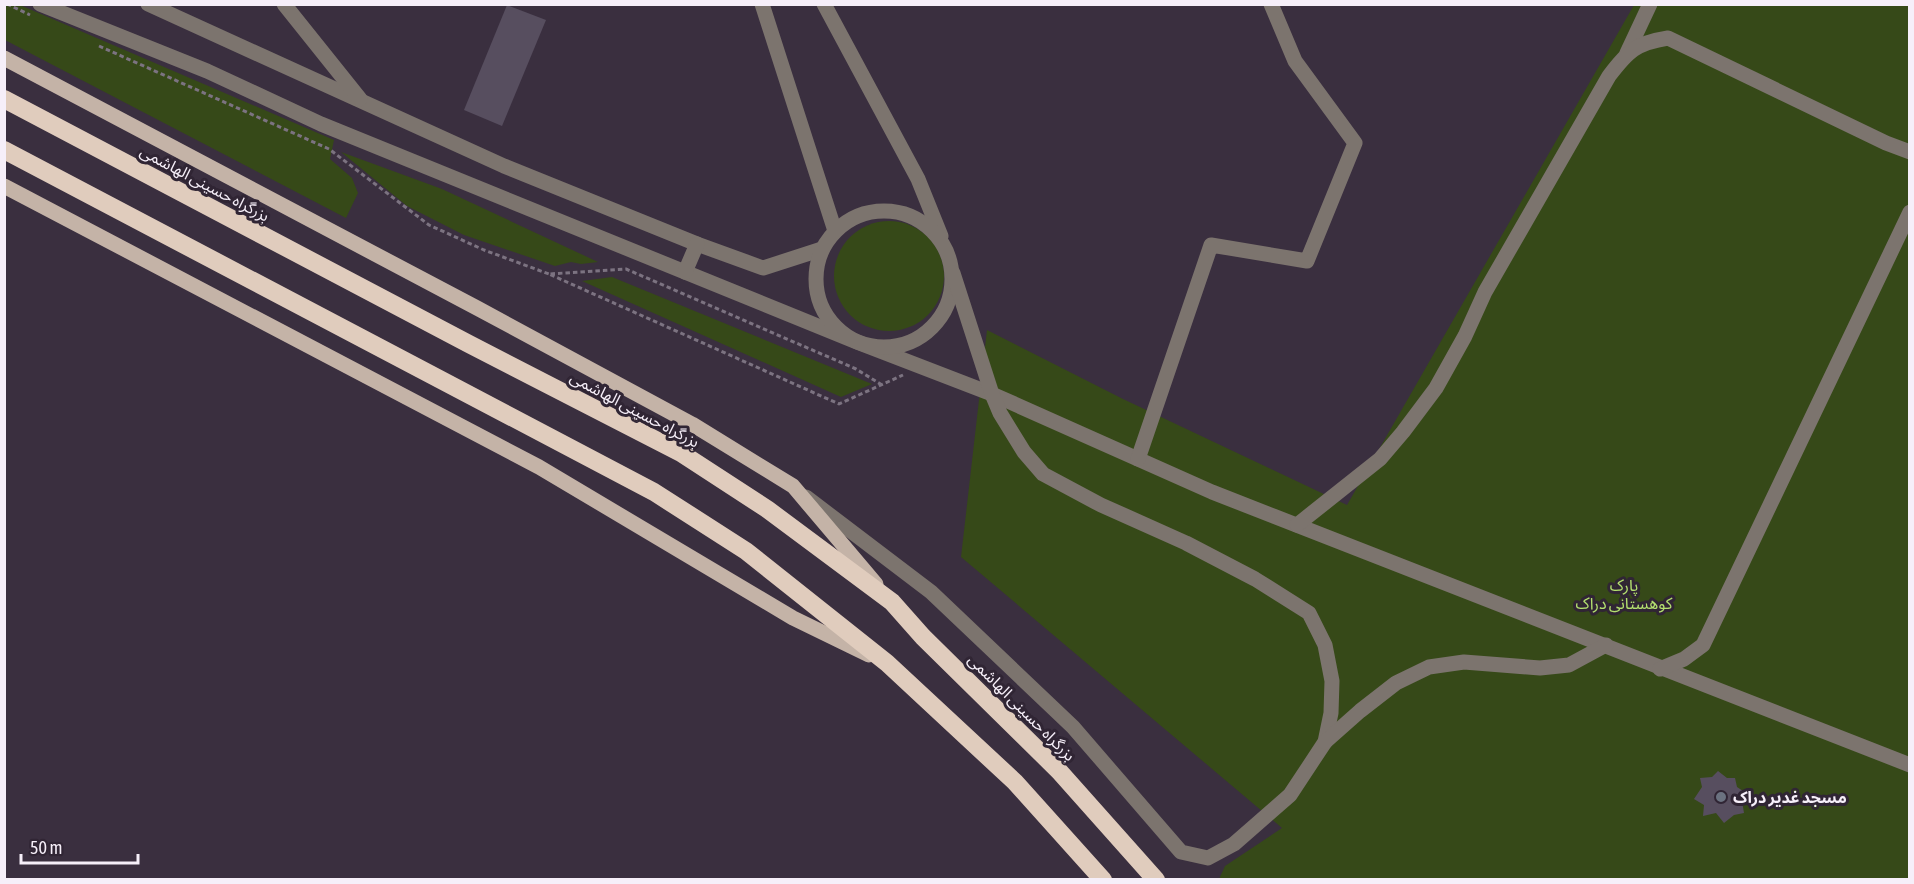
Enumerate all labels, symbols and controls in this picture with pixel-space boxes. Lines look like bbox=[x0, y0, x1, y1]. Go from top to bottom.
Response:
street label: بزرگراه حسینی الهاشمی bbox=[137, 141, 273, 226]
street label: بزرگراه حسینی الهاشمی bbox=[567, 367, 703, 452]
park label: پارک کوهستانی دراک bbox=[1576, 576, 1673, 613]
street label: بزرگراه حسینی الهاشمی bbox=[964, 650, 1079, 765]
place label: مسجد غدیر دراک bbox=[1733, 788, 1847, 807]
marker: مسجد غدیر دراک bbox=[1714, 790, 1728, 804]
scale bar bbox=[21, 827, 138, 865]
text: 50 m bbox=[30, 837, 62, 858]

